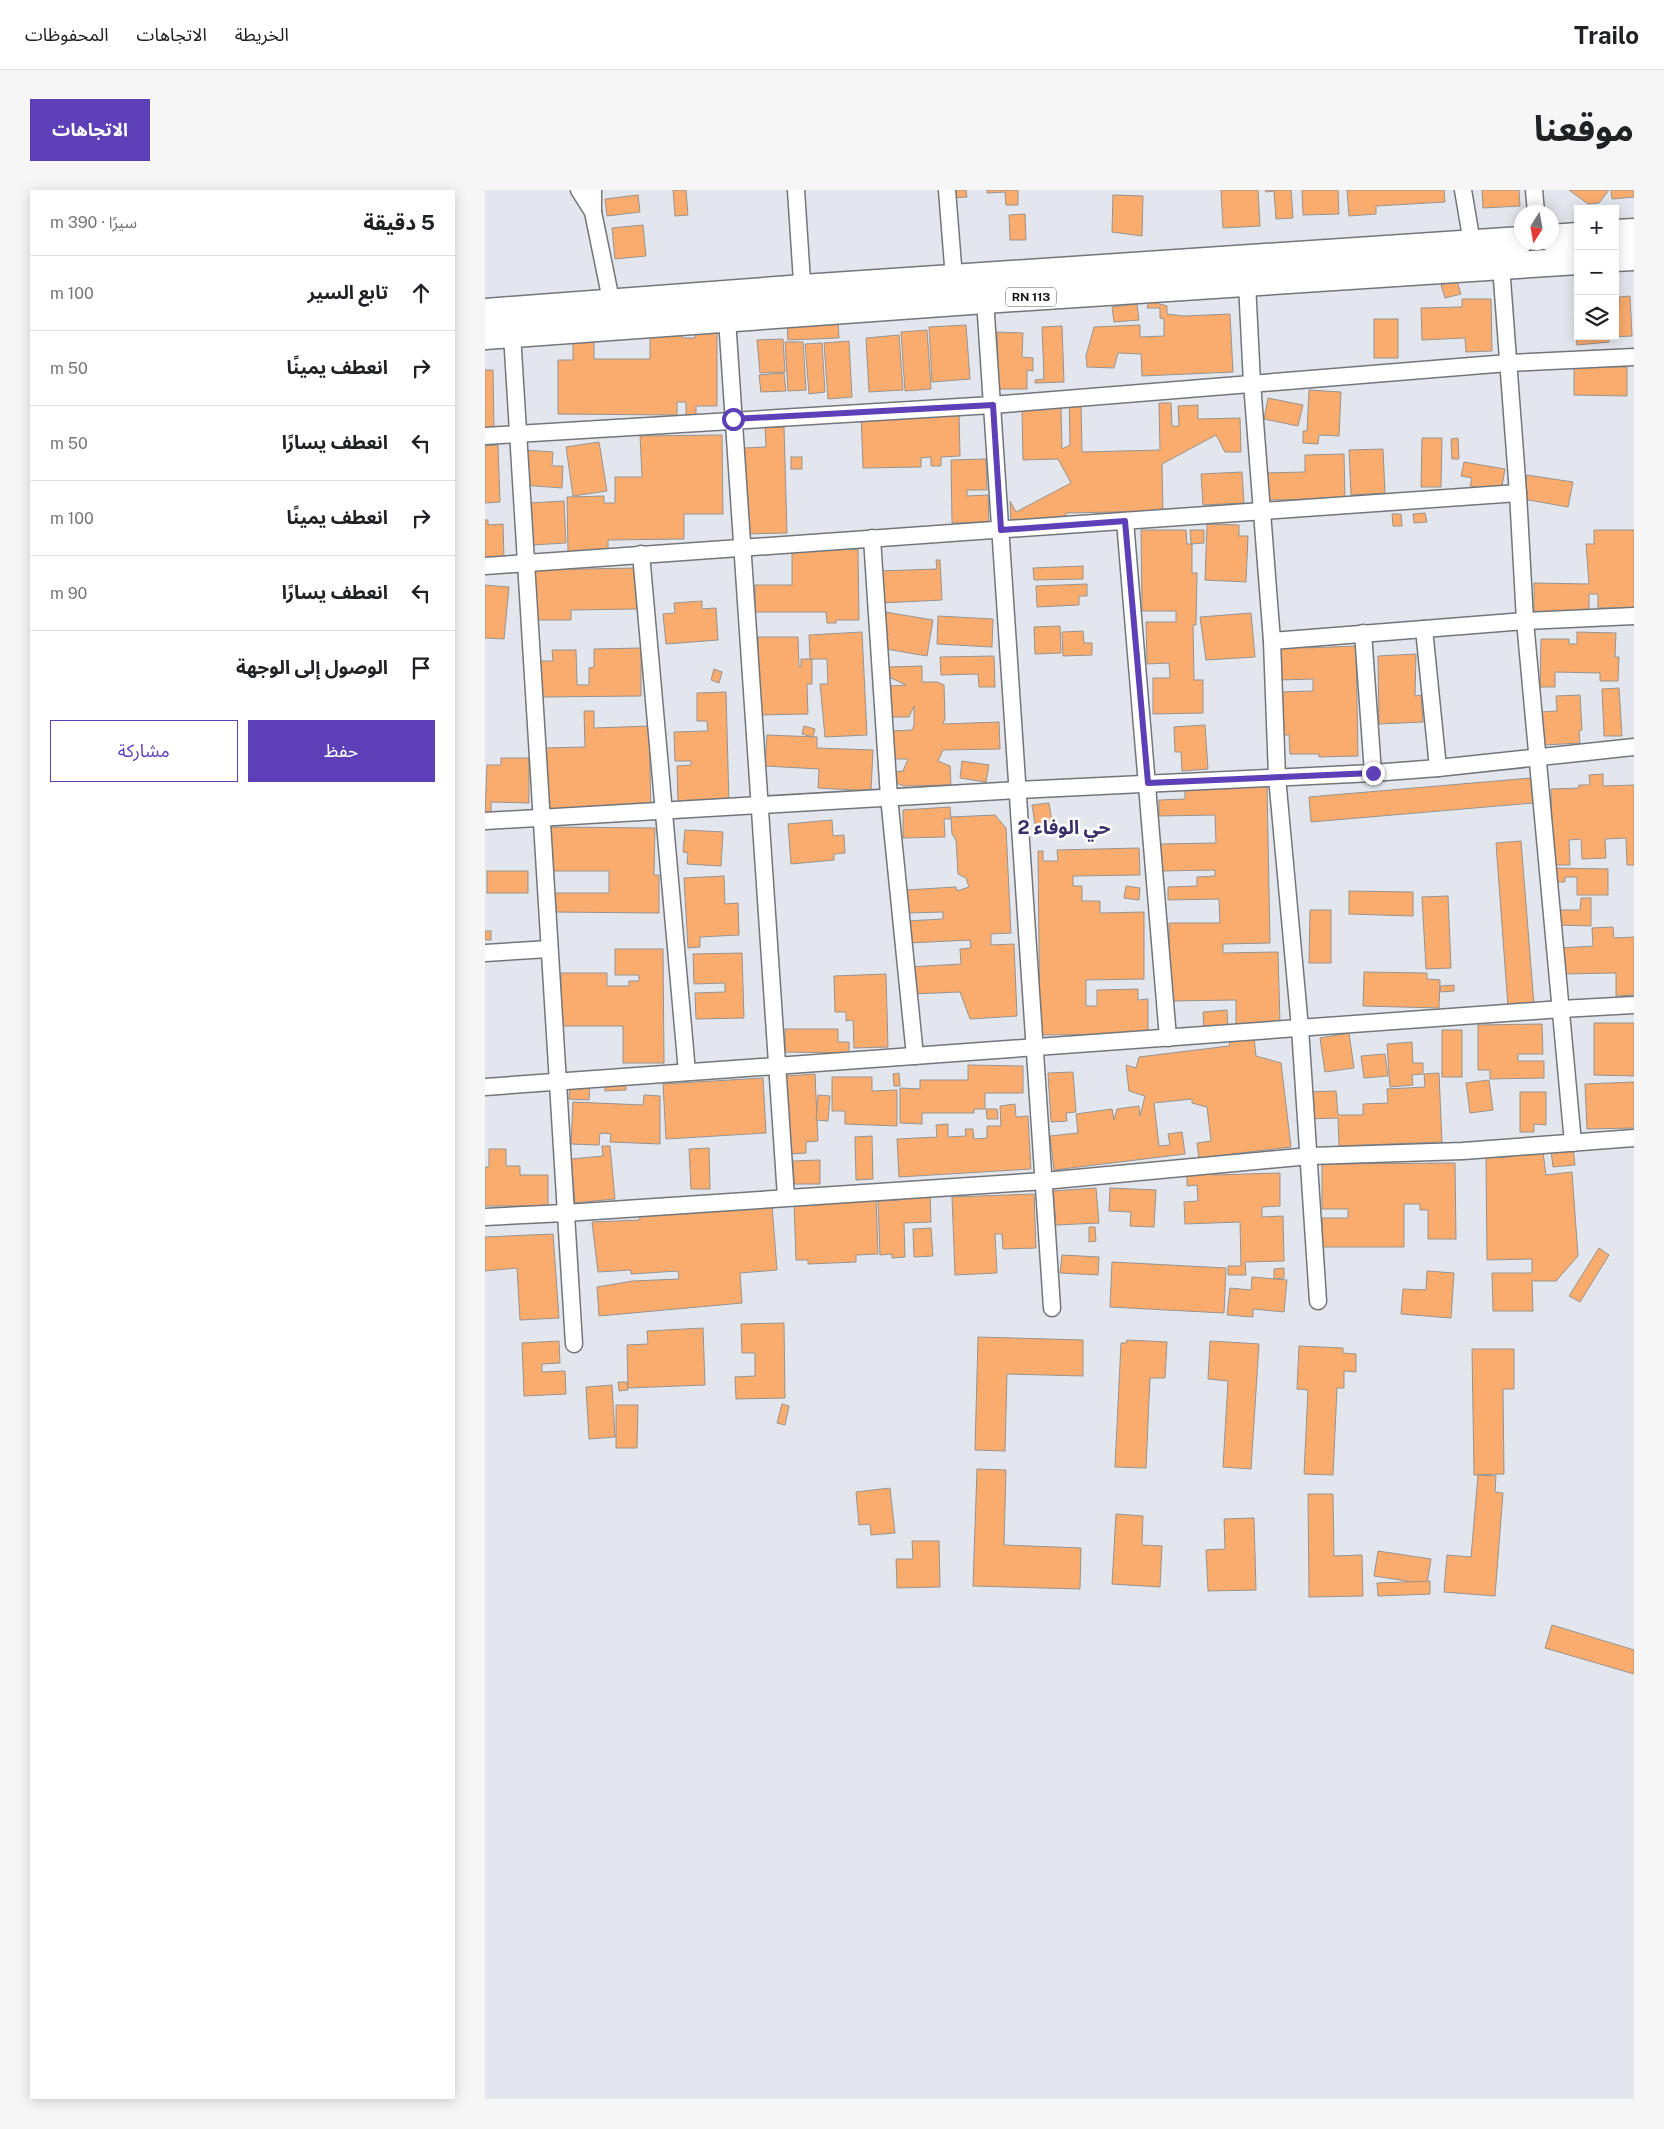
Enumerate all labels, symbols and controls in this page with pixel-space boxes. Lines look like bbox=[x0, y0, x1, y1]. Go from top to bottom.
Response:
text: Trailo bbox=[1574, 21, 1639, 49]
text: المحفوظات bbox=[25, 24, 109, 45]
text: الاتجاهات bbox=[137, 24, 207, 45]
text: الخريطة bbox=[235, 24, 289, 45]
button: الاتجاهات bbox=[30, 99, 150, 161]
text: موقعنا bbox=[1534, 108, 1634, 149]
north arrow bbox=[1514, 205, 1559, 250]
map controls bbox=[1574, 205, 1619, 340]
button: + bbox=[1574, 205, 1619, 250]
text: 5 دقيقة bbox=[363, 210, 435, 235]
text: سيرًا · 390 m bbox=[50, 213, 137, 232]
button: − bbox=[1574, 250, 1619, 295]
icon: ahead bbox=[407, 279, 435, 307]
text: تابع السير bbox=[307, 281, 388, 303]
text: 100 m bbox=[50, 284, 94, 303]
road number: RN 113 bbox=[1006, 288, 1056, 306]
button: layers bbox=[1574, 295, 1619, 340]
icon: right bbox=[407, 354, 435, 382]
text: انعطف يمينًا bbox=[287, 356, 388, 378]
text: 50 m bbox=[50, 359, 88, 378]
route start bbox=[722, 408, 745, 431]
icon: left bbox=[407, 429, 435, 457]
text: انعطف يسارًا bbox=[282, 431, 388, 453]
text: 50 m bbox=[50, 434, 88, 453]
icon: right bbox=[407, 504, 435, 532]
text: انعطف يمينًا bbox=[287, 506, 388, 528]
text: 100 m bbox=[50, 509, 94, 528]
icon: left bbox=[407, 579, 435, 607]
text: انعطف يسارًا bbox=[282, 581, 388, 603]
text: 90 m bbox=[50, 584, 87, 603]
icon: arrive bbox=[407, 654, 435, 682]
text: الوصول إلى الوجهة bbox=[236, 656, 388, 678]
button: مشاركة bbox=[50, 720, 238, 782]
button: حفظ bbox=[248, 720, 435, 782]
route end bbox=[1362, 762, 1385, 785]
district label: حي الوفاء 2 bbox=[1017, 816, 1111, 842]

